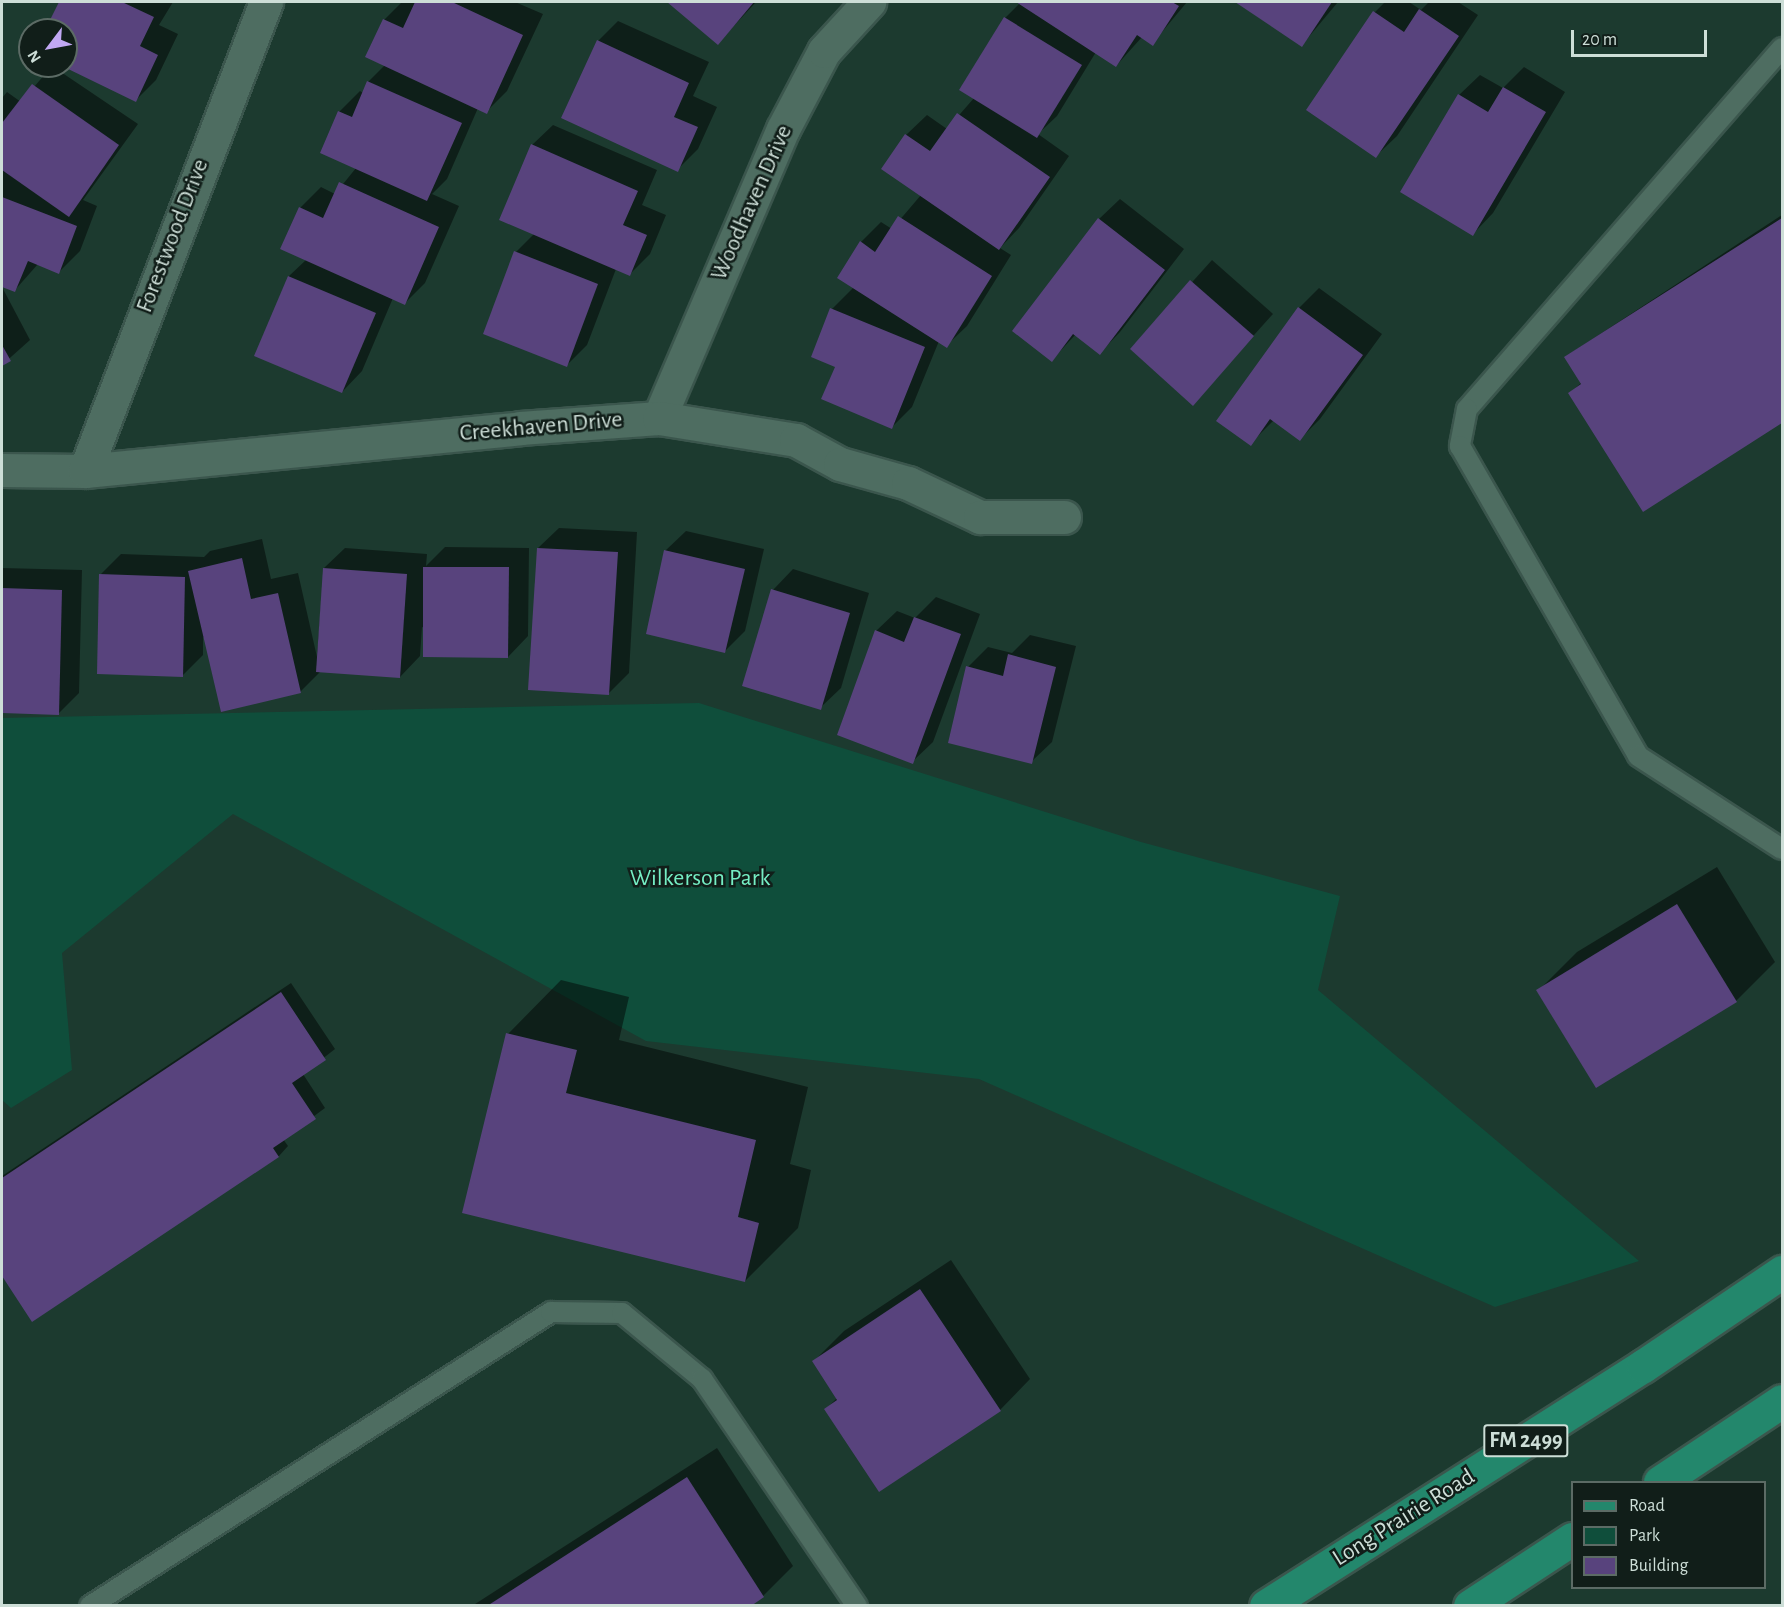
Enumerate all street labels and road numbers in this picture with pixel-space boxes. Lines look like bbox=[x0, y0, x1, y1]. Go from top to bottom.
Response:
street label: Woodhaven Drive bbox=[705, 121, 799, 285]
street label: Forestwood Drive bbox=[131, 155, 215, 317]
street label: Creekhaven Drive bbox=[458, 406, 624, 448]
road number: FM 2499 bbox=[1482, 1422, 1570, 1460]
street label: Long Prairie Road bbox=[1328, 1463, 1480, 1573]

